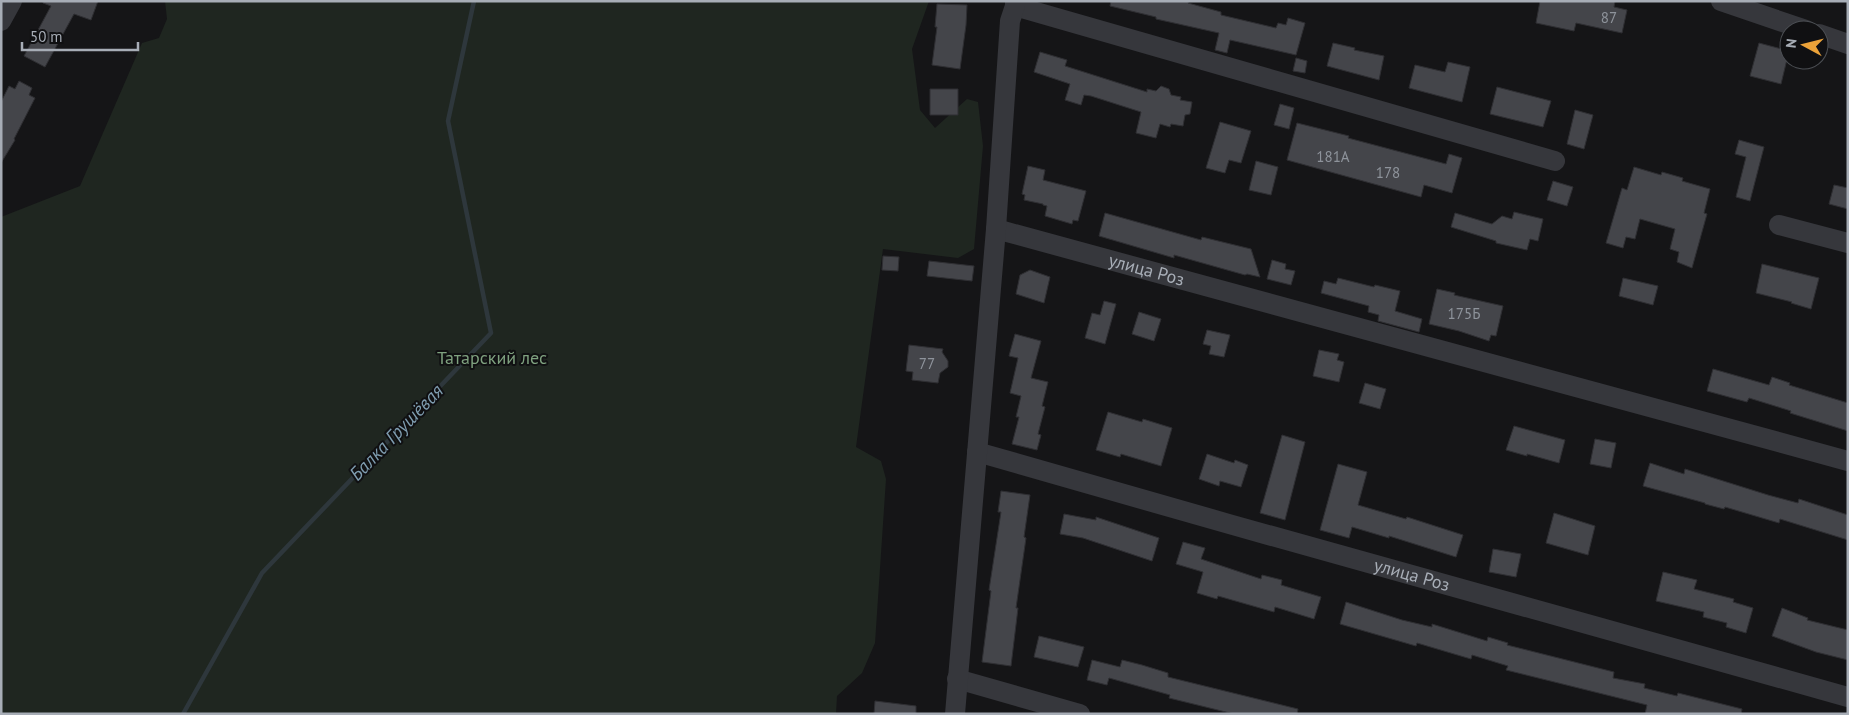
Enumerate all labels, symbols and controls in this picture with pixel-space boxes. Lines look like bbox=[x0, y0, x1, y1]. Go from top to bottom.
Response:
house number: 87 bbox=[1601, 8, 1617, 27]
scale bar bbox=[22, 20, 139, 52]
north arrow bbox=[1779, 20, 1829, 70]
text: 50 m bbox=[30, 27, 63, 46]
text: N bbox=[1782, 38, 1801, 49]
house number: 181А bbox=[1316, 147, 1350, 166]
house number: 178 bbox=[1376, 163, 1400, 182]
street label: улица Роз bbox=[1106, 248, 1187, 291]
house number: 175Б bbox=[1448, 304, 1480, 323]
park label: Татарский лес bbox=[437, 346, 547, 369]
house number: 77 bbox=[919, 354, 935, 373]
water label: Балка Грушёвая bbox=[344, 379, 448, 485]
street label: улица Роз bbox=[1372, 553, 1453, 596]

